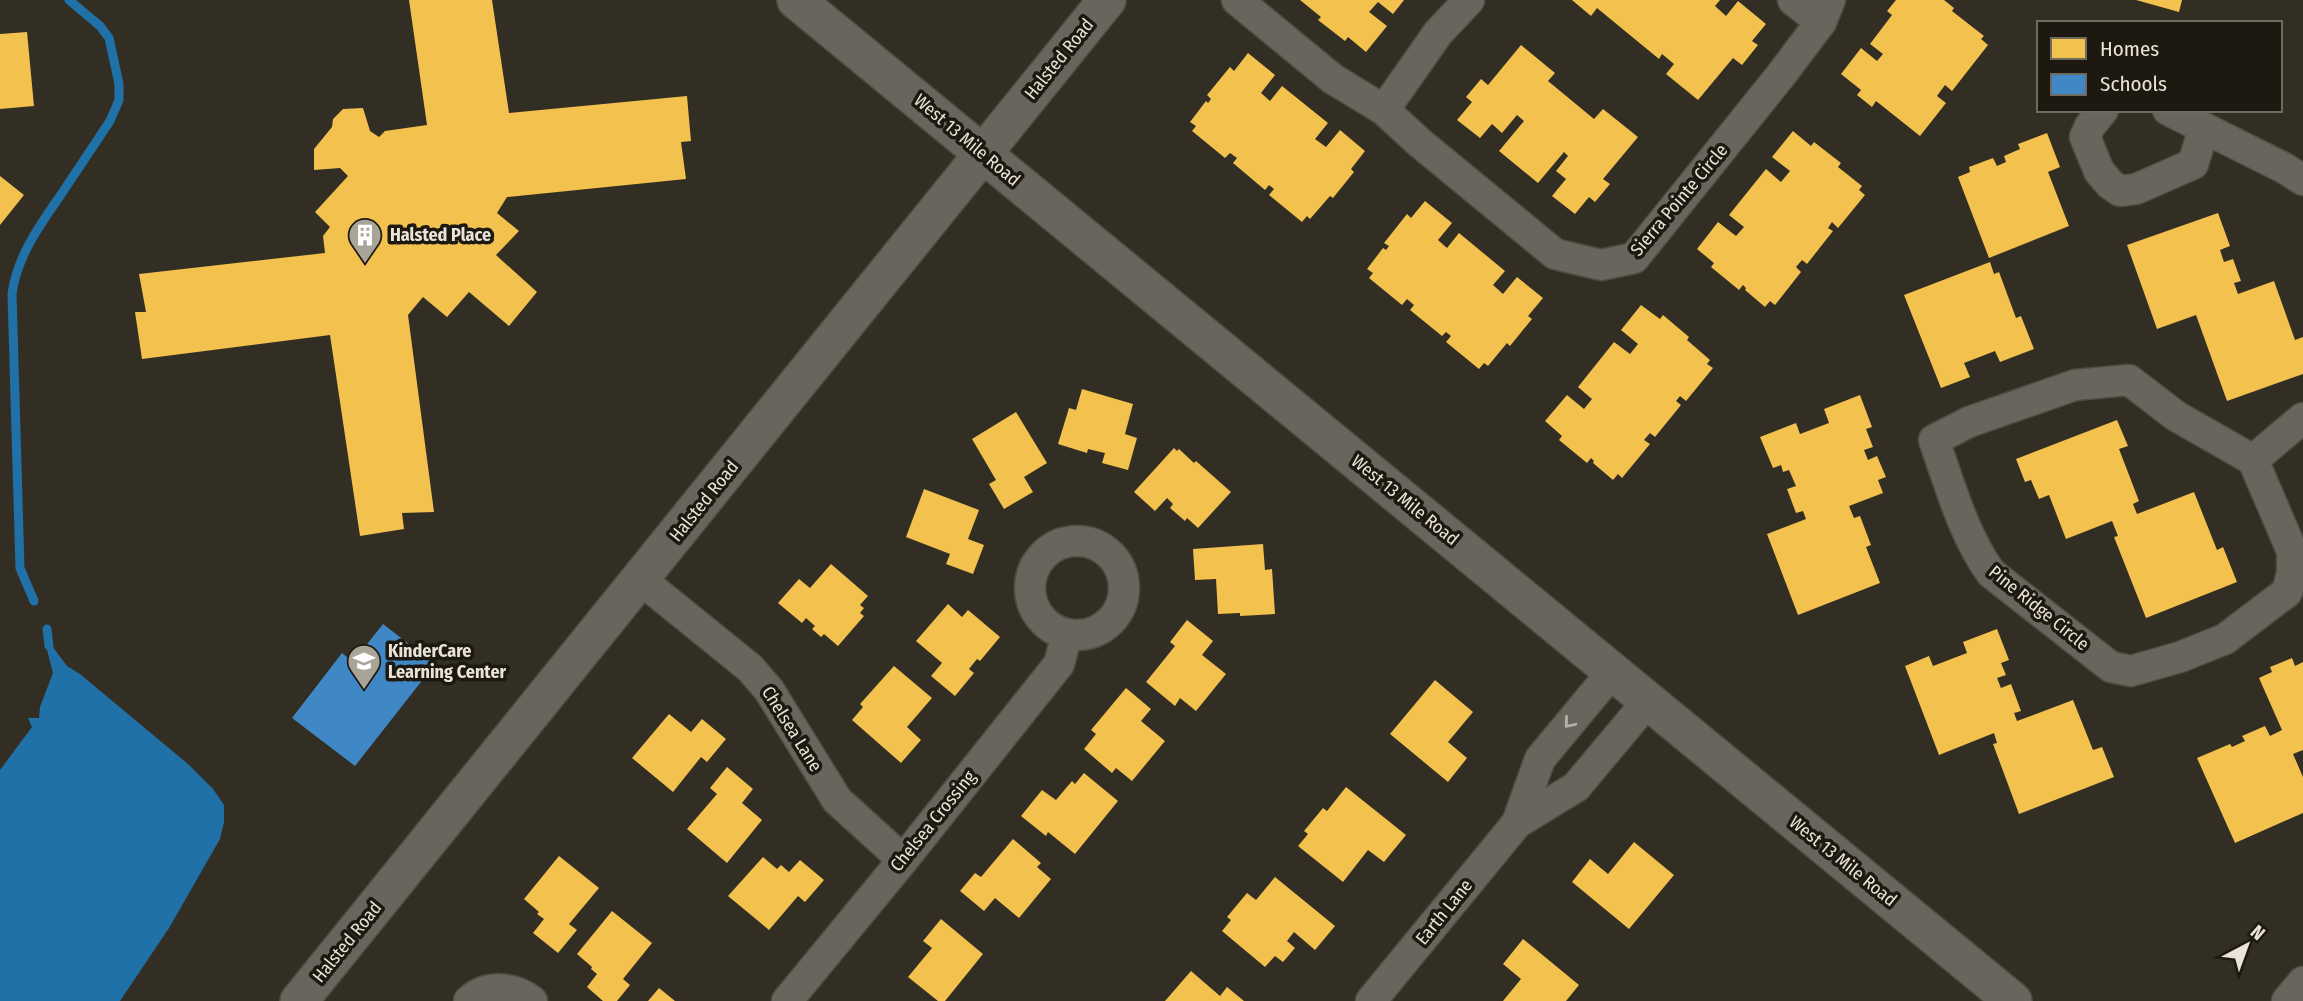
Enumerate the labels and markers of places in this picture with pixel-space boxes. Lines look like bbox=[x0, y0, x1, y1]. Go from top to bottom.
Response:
building icon: Halsted Place bbox=[346, 216, 384, 265]
place label: Halsted Place bbox=[390, 224, 491, 246]
place label: KinderCare Learning Center bbox=[388, 640, 507, 683]
school or university icon: KinderCare Learning Center bbox=[345, 642, 383, 691]

